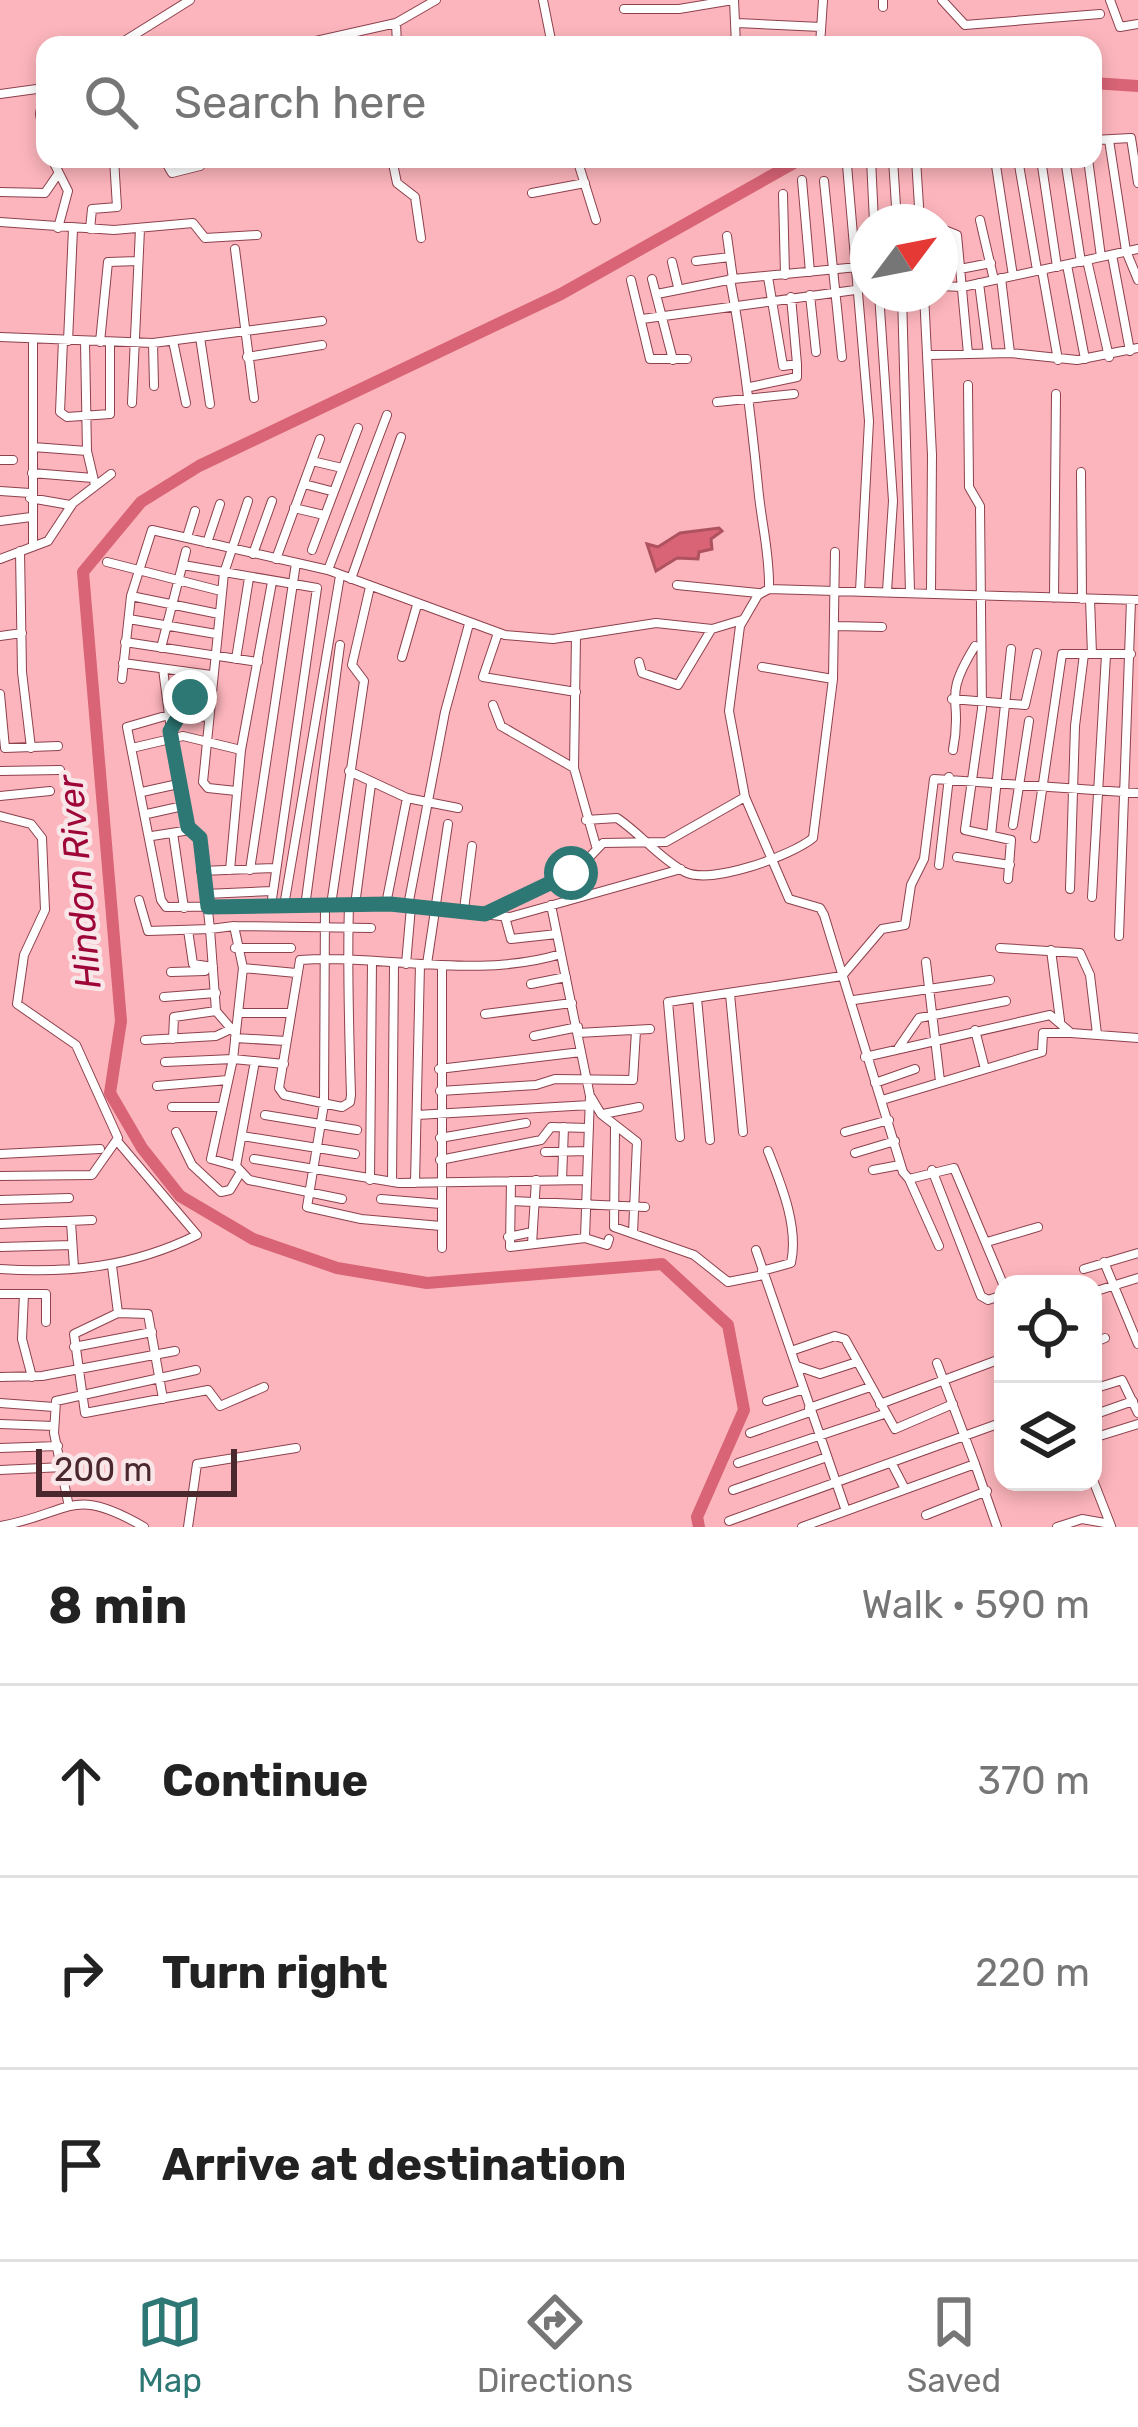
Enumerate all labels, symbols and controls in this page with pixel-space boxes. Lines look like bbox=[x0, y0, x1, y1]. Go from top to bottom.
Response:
search box bbox=[36, 36, 1102, 168]
icon: search bbox=[78, 69, 144, 135]
text: Search here bbox=[174, 76, 426, 129]
north arrow bbox=[850, 204, 958, 312]
route end bbox=[163, 670, 217, 724]
water label: Hindon River bbox=[48, 772, 110, 991]
route start bbox=[544, 846, 598, 900]
map controls bbox=[994, 1275, 1102, 1491]
button: locate bbox=[994, 1275, 1102, 1383]
button: layers bbox=[994, 1383, 1102, 1491]
scale bar bbox=[36, 1443, 237, 1496]
text: 200 m bbox=[54, 1450, 153, 1489]
text: 8 min bbox=[48, 1575, 188, 1636]
text: Walk · 590 m bbox=[862, 1582, 1090, 1628]
icon: ahead bbox=[48, 1748, 114, 1814]
text: Continue bbox=[162, 1754, 368, 1807]
text: 370 m bbox=[978, 1758, 1090, 1804]
icon: right bbox=[48, 1940, 114, 2006]
text: Turn right bbox=[162, 1946, 388, 1999]
text: 220 m bbox=[975, 1950, 1090, 1996]
icon: arrive bbox=[48, 2132, 114, 2198]
text: Arrive at destination bbox=[162, 2138, 627, 2191]
tab: Map bbox=[137, 2289, 203, 2400]
tab: Directions bbox=[477, 2289, 633, 2400]
tab: Saved bbox=[907, 2289, 1001, 2400]

